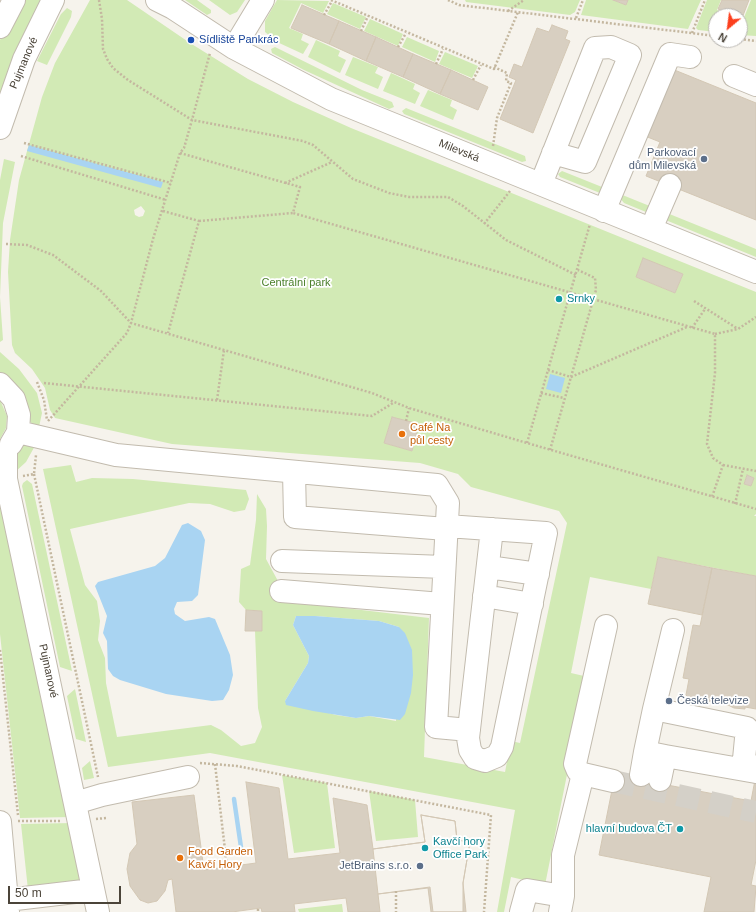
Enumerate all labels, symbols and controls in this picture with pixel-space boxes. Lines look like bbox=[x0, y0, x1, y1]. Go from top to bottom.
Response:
north arrow bbox=[708, 8, 748, 48]
text: N bbox=[716, 30, 729, 45]
place label: Sídliště Pankrác bbox=[199, 33, 278, 47]
street label: Pujmanové bbox=[7, 35, 41, 91]
marker: Sídliště Pankrác bbox=[186, 35, 196, 45]
street label: Milevská bbox=[437, 137, 481, 165]
place label: Parkovací dům Milevská bbox=[629, 146, 696, 172]
marker: Parkovací dům Milevská bbox=[699, 154, 709, 164]
park label: Centrální park bbox=[261, 276, 331, 290]
place label: Srnky bbox=[567, 292, 595, 306]
marker: Srnky bbox=[554, 294, 564, 304]
place label: Café Na půl cesty bbox=[410, 421, 453, 447]
marker: Café Na půl cesty bbox=[397, 429, 407, 439]
street label: Pujmanové bbox=[36, 643, 60, 699]
place label: Česká televize bbox=[677, 694, 749, 708]
marker: Česká televize bbox=[664, 696, 674, 706]
place label: hlavní budova ČT bbox=[586, 822, 672, 836]
marker: hlavní budova ČT bbox=[675, 824, 685, 834]
place label: Kavčí hory Office Park bbox=[433, 835, 487, 861]
marker: Kavčí hory Office Park bbox=[420, 843, 430, 853]
place label: Food Garden Kavčí Hory bbox=[188, 845, 253, 871]
marker: Food Garden Kavčí Hory bbox=[175, 853, 185, 863]
place label: JetBrains s.r.o. bbox=[339, 859, 412, 873]
marker: JetBrains s.r.o. bbox=[415, 861, 425, 871]
scale bar bbox=[10, 878, 123, 904]
text: 50 m bbox=[15, 886, 42, 900]

